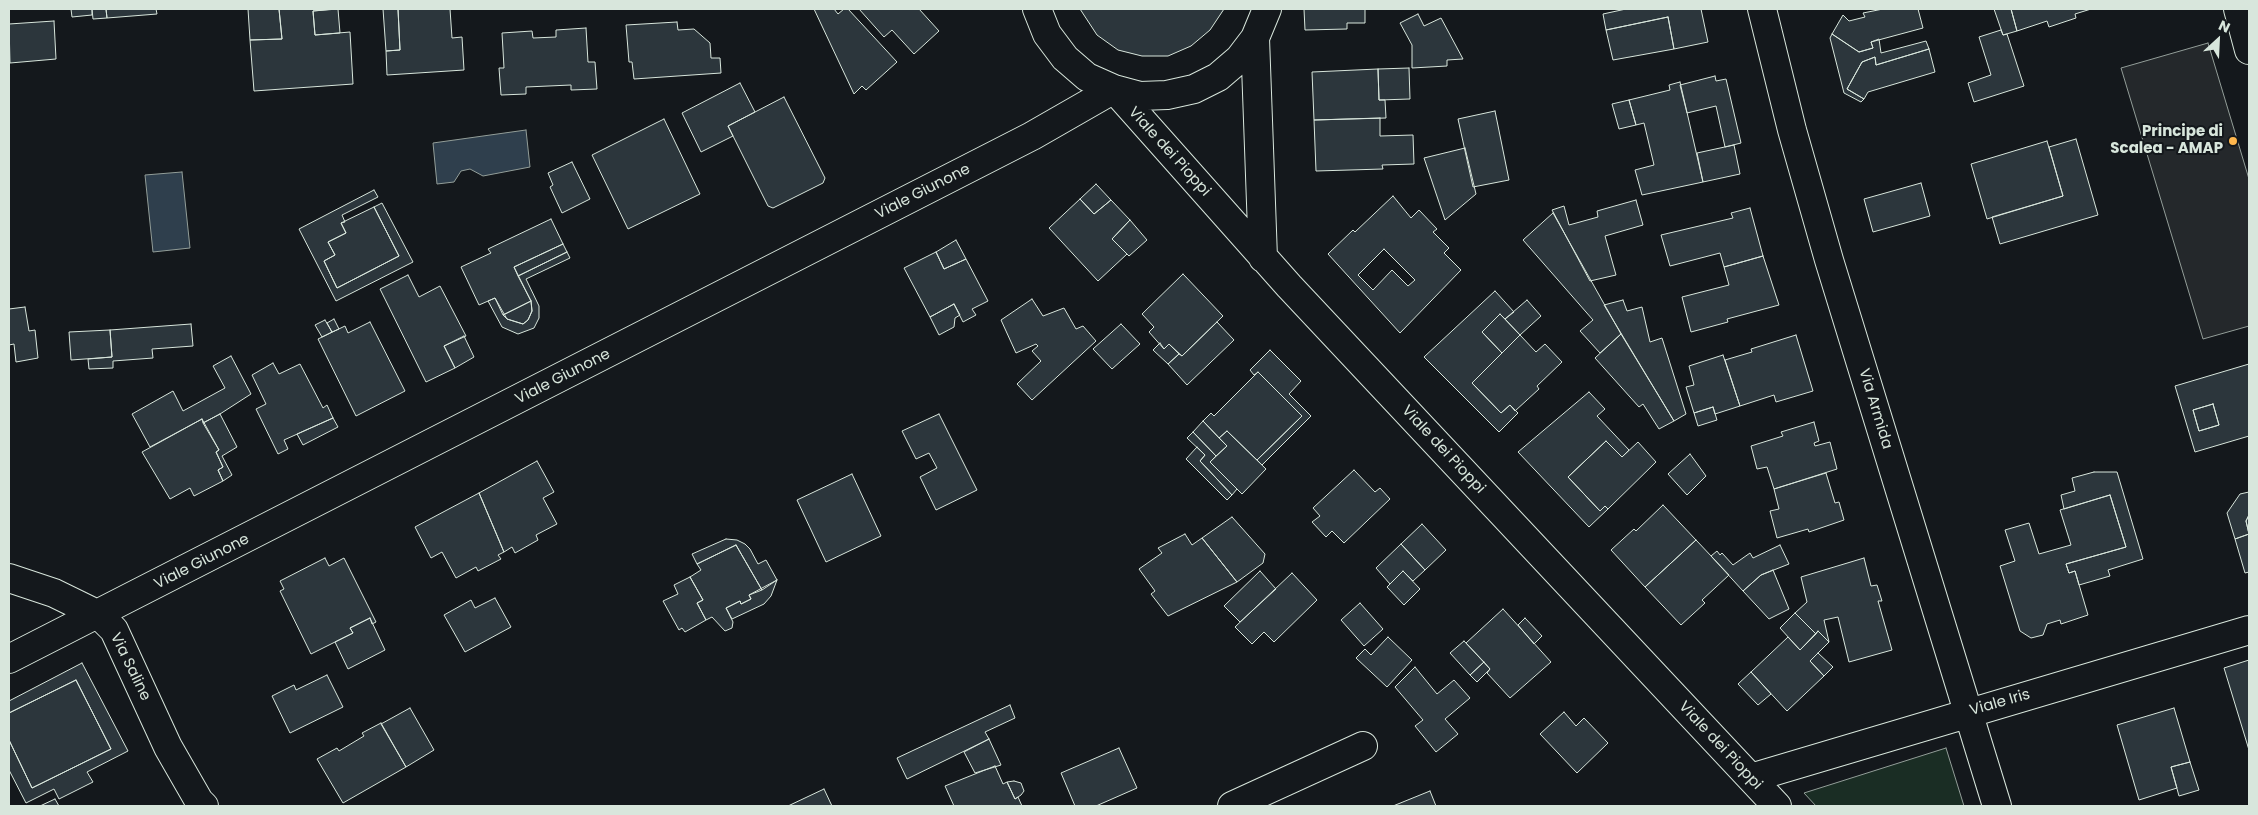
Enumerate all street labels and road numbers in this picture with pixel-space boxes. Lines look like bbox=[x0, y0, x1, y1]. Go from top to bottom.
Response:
street label: Viale dei Pioppi bbox=[1124, 104, 1214, 200]
street label: Viale Giunone bbox=[873, 160, 973, 224]
street label: Viale Giunone bbox=[513, 345, 613, 409]
street label: Via Armida bbox=[1854, 367, 1896, 451]
street label: Viale dei Pioppi bbox=[1398, 402, 1488, 498]
street label: Viale Giunone bbox=[152, 530, 252, 594]
street label: Via Saline bbox=[106, 630, 154, 704]
street label: Viale Iris bbox=[1968, 686, 2032, 720]
street label: Viale dei Pioppi bbox=[1675, 698, 1765, 794]

